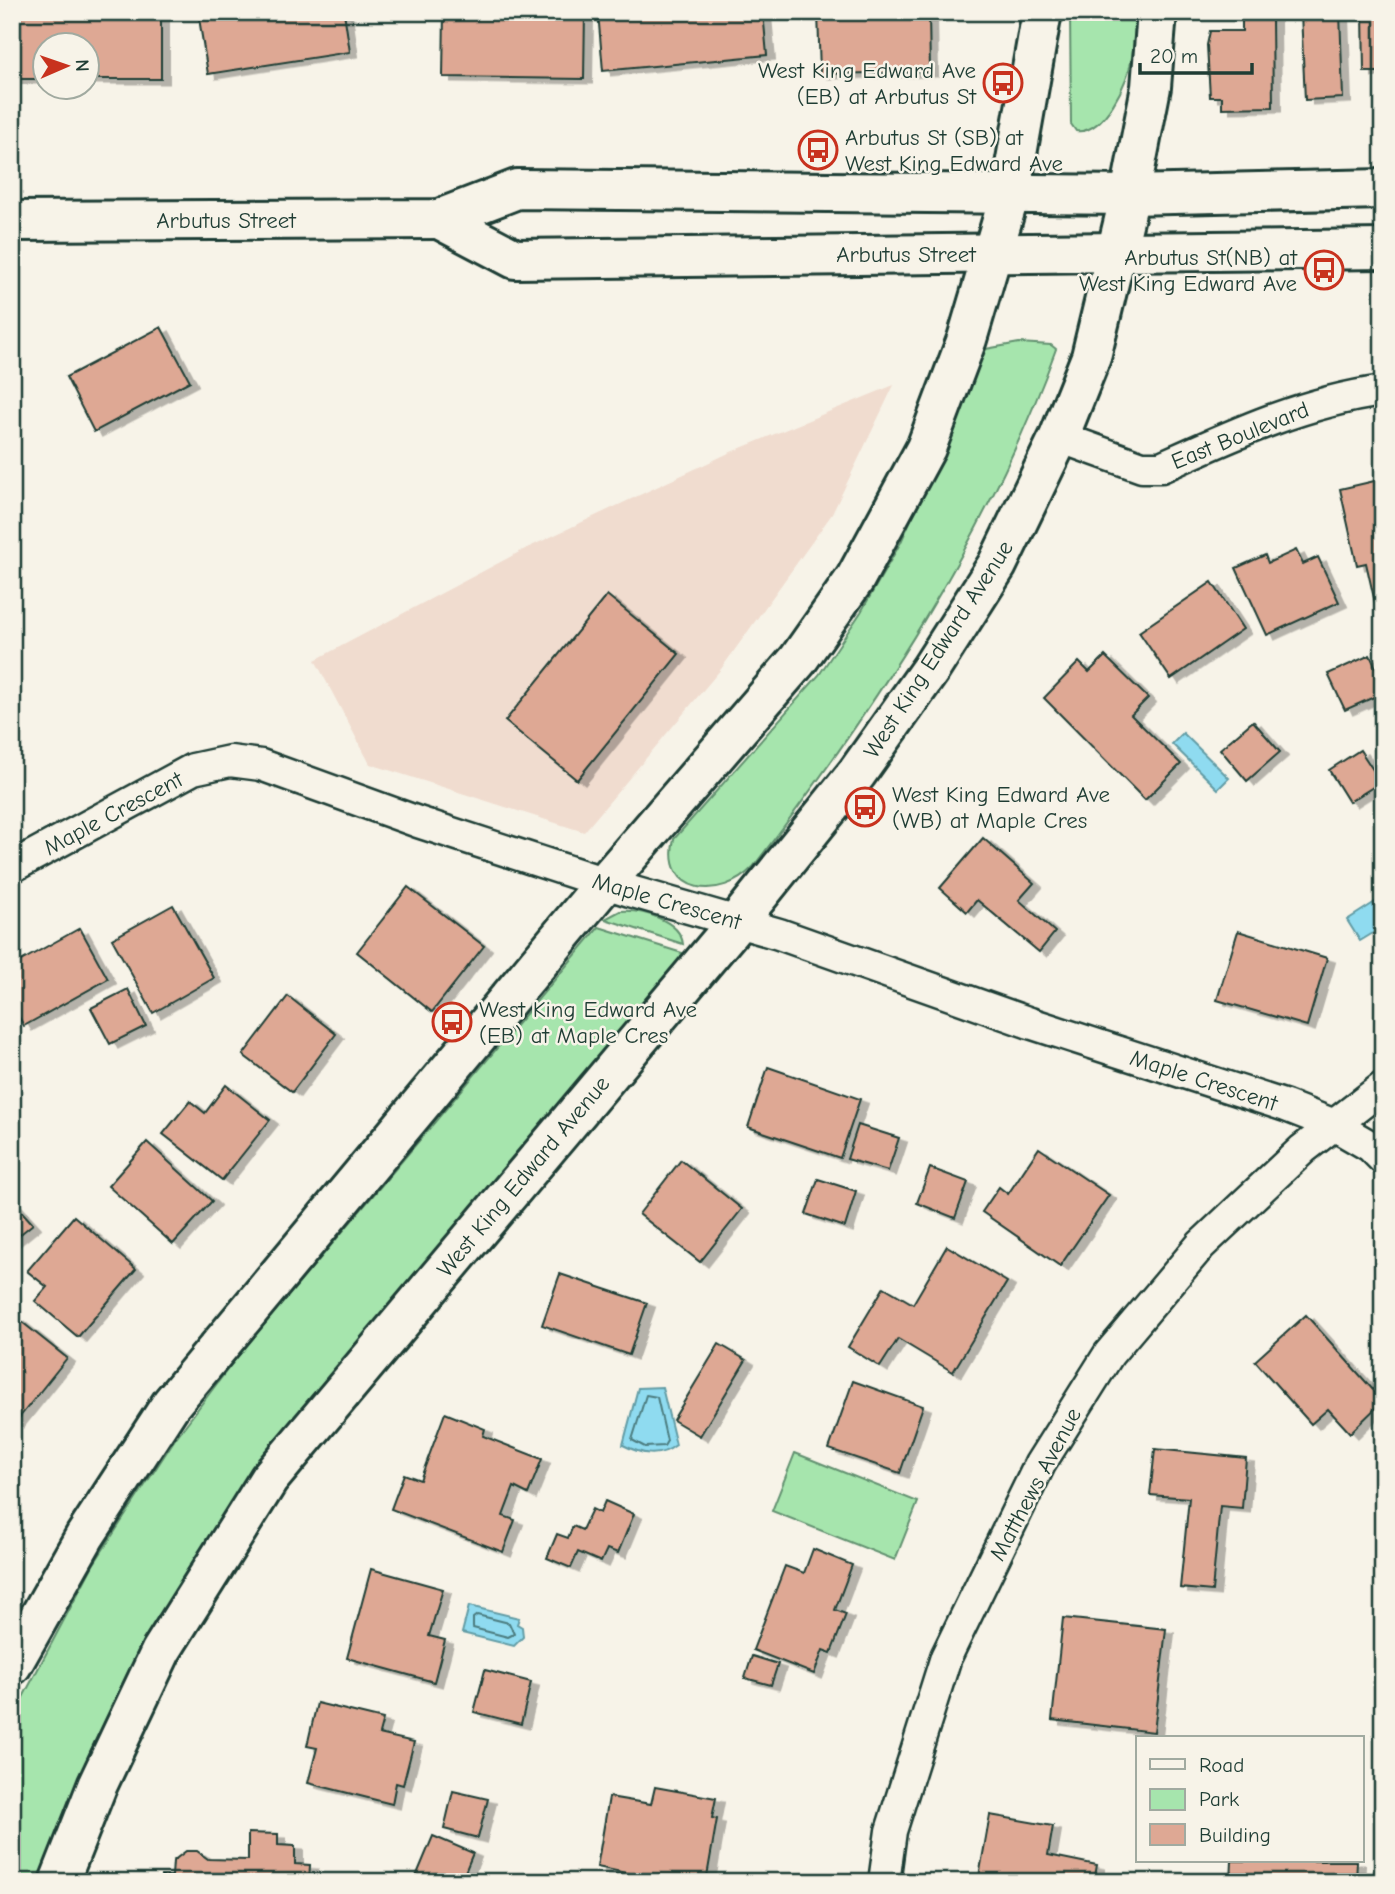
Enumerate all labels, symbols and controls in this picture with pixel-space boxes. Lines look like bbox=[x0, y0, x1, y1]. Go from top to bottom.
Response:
north arrow bbox=[32, 32, 102, 102]
scale bar bbox=[1140, 32, 1252, 76]
text: 20 m bbox=[1150, 44, 1198, 68]
place label: West King Edward Ave (EB) at Arbutus St bbox=[758, 57, 977, 110]
text: N bbox=[71, 59, 93, 72]
bus stop icon: West King Edward Ave (EB) at Arbutus St bbox=[982, 62, 1024, 104]
place label: Arbutus St (SB) at West King Edward Ave bbox=[845, 124, 1063, 177]
bus stop icon: Arbutus St (SB) at West King Edward Ave bbox=[797, 129, 839, 171]
street label: Arbutus Street bbox=[156, 207, 297, 234]
street label: Arbutus Street bbox=[836, 241, 977, 268]
place label: Arbutus St(NB) at West King Edward Ave bbox=[1079, 244, 1298, 297]
bus stop icon: Arbutus St(NB) at West King Edward Ave bbox=[1303, 249, 1345, 291]
street label: East Boulevard bbox=[1167, 396, 1313, 475]
street label: West King Edward Avenue bbox=[858, 535, 1019, 763]
street label: Maple Crescent bbox=[39, 765, 189, 861]
place label: West King Edward Ave (WB) at Maple Cres bbox=[892, 781, 1110, 834]
bus stop icon: West King Edward Ave (WB) at Maple Cres bbox=[844, 786, 886, 828]
street label: Maple Crescent bbox=[589, 867, 746, 936]
place label: West King Edward Ave (EB) at Maple Cres bbox=[479, 996, 697, 1049]
bus stop icon: West King Edward Ave (EB) at Maple Cres bbox=[431, 1001, 473, 1043]
street label: Maple Crescent bbox=[1127, 1044, 1282, 1117]
street label: West King Edward Avenue bbox=[431, 1070, 615, 1282]
street label: Matthews Avenue bbox=[984, 1403, 1087, 1565]
legend bbox=[1136, 1736, 1364, 1862]
text: Road bbox=[1199, 1753, 1244, 1777]
text: Park bbox=[1199, 1787, 1239, 1811]
text: Building bbox=[1199, 1823, 1271, 1847]

